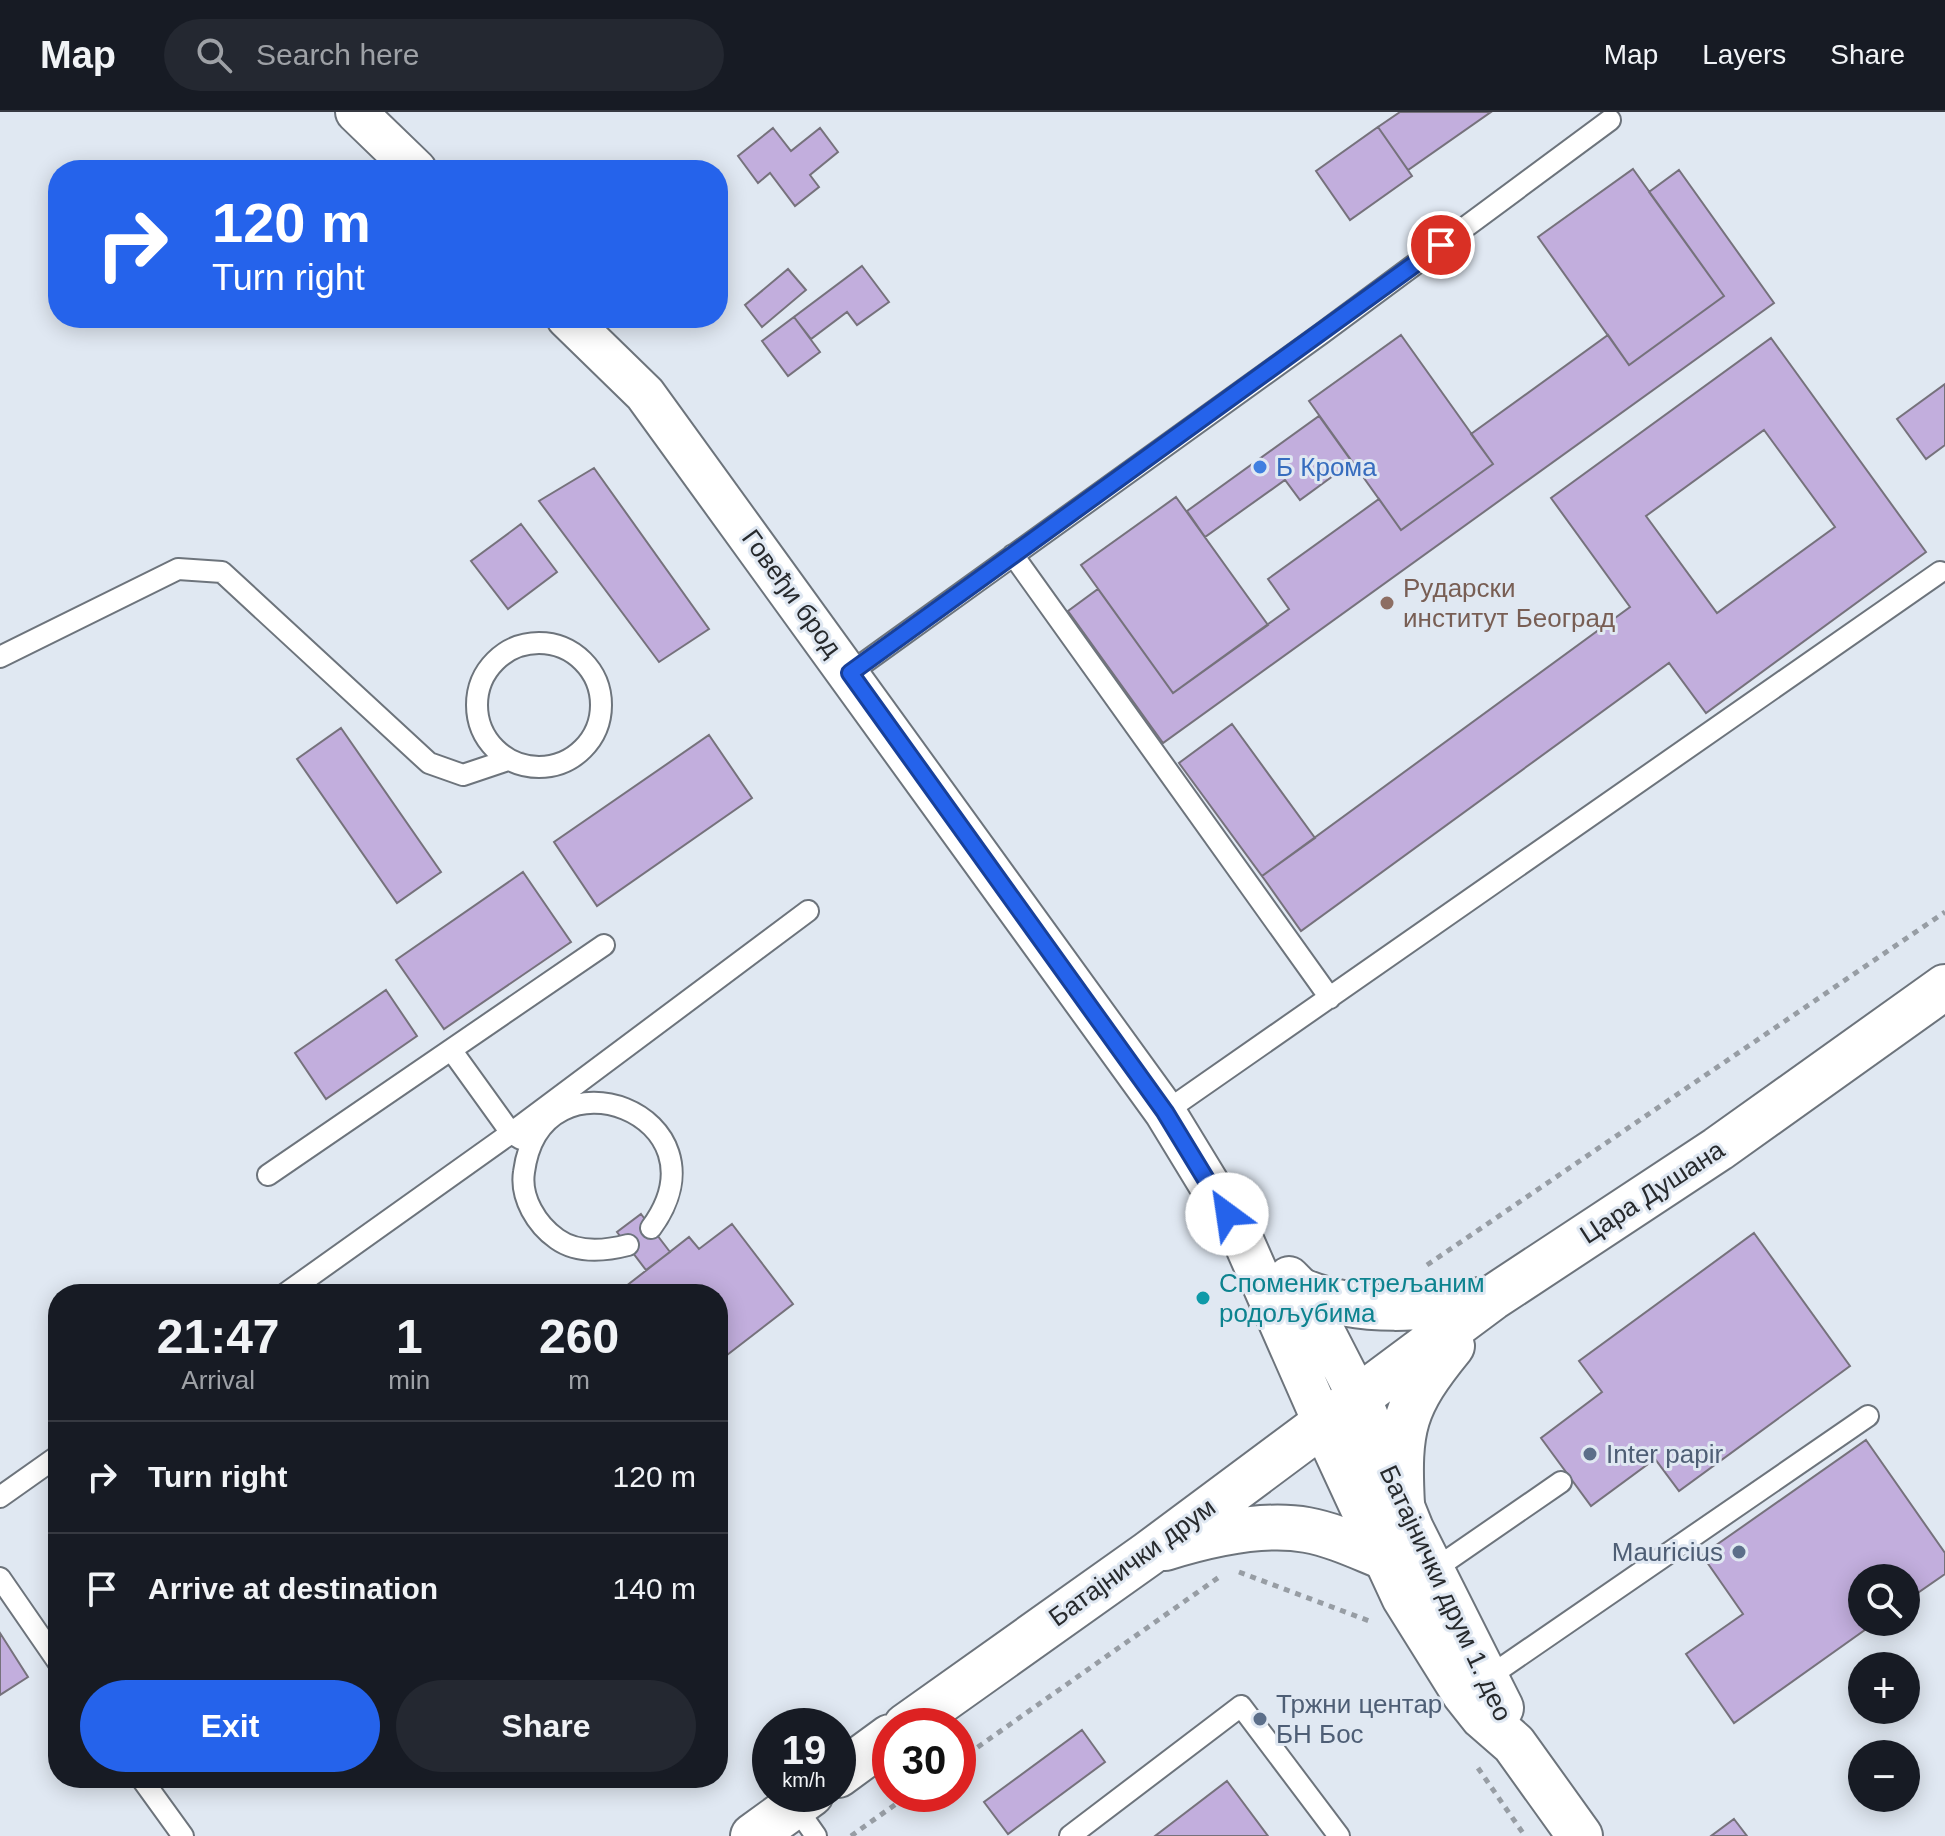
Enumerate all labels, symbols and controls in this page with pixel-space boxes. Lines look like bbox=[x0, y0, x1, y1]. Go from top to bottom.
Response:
search box bbox=[164, 19, 724, 91]
icon: search bbox=[192, 33, 236, 77]
text: Map bbox=[40, 34, 116, 76]
text: Search here bbox=[256, 38, 419, 71]
text: Map bbox=[1604, 39, 1658, 70]
text: Layers bbox=[1702, 39, 1786, 70]
text: Share bbox=[1830, 39, 1905, 70]
text: 120 m bbox=[212, 191, 371, 254]
icon: right bbox=[80, 192, 184, 296]
pin bbox=[1407, 211, 1475, 279]
icon: arrive bbox=[1419, 223, 1463, 267]
text: Turn right bbox=[212, 257, 365, 298]
place label: Б Крома bbox=[1276, 452, 1377, 482]
marker: Б Крома bbox=[1251, 458, 1269, 476]
street label: Говеђи брод bbox=[736, 524, 848, 662]
place label: Рударски институт Београд bbox=[1403, 573, 1615, 633]
marker: Рударски институт Београд bbox=[1378, 594, 1396, 612]
street label: Цара Душана bbox=[1574, 1134, 1730, 1250]
position arrow bbox=[1185, 1172, 1269, 1256]
place label: Споменик стрељаним родољубима bbox=[1219, 1268, 1485, 1328]
marker: Споменик стрељаним родољубима bbox=[1194, 1289, 1212, 1307]
text: 21:47 bbox=[157, 1310, 280, 1363]
text: 1 bbox=[396, 1310, 423, 1363]
text: 260 bbox=[539, 1310, 619, 1363]
text: Arrival bbox=[181, 1365, 255, 1395]
text: min bbox=[388, 1365, 430, 1395]
text: m bbox=[568, 1365, 590, 1395]
place label: Inter papir bbox=[1606, 1439, 1723, 1469]
marker: Inter papir bbox=[1581, 1445, 1599, 1463]
icon: right bbox=[80, 1455, 124, 1499]
text: Turn right bbox=[148, 1460, 287, 1493]
text: 120 m bbox=[613, 1460, 696, 1493]
street label: Батајнички друм 1. део bbox=[1374, 1460, 1518, 1726]
street label: Батајнички друм bbox=[1043, 1492, 1221, 1632]
place label: Mauricius bbox=[1612, 1537, 1723, 1567]
marker: Mauricius bbox=[1730, 1543, 1748, 1561]
map controls bbox=[1848, 1564, 1920, 1812]
button: search bbox=[1848, 1564, 1920, 1636]
icon: arrive bbox=[80, 1567, 124, 1611]
text: Arrive at destination bbox=[148, 1572, 438, 1605]
text: 140 m bbox=[613, 1572, 696, 1605]
button: + bbox=[1848, 1652, 1920, 1724]
button: Exit bbox=[80, 1680, 380, 1772]
button: Share bbox=[396, 1680, 696, 1772]
place label: Тржни центар БН Бос bbox=[1276, 1689, 1442, 1749]
speed limit sign: 30 bbox=[872, 1708, 976, 1812]
marker: Тржни центар БН Бос bbox=[1251, 1710, 1269, 1728]
text: 19 bbox=[782, 1728, 826, 1772]
button: − bbox=[1848, 1740, 1920, 1812]
text: km/h bbox=[782, 1769, 826, 1791]

